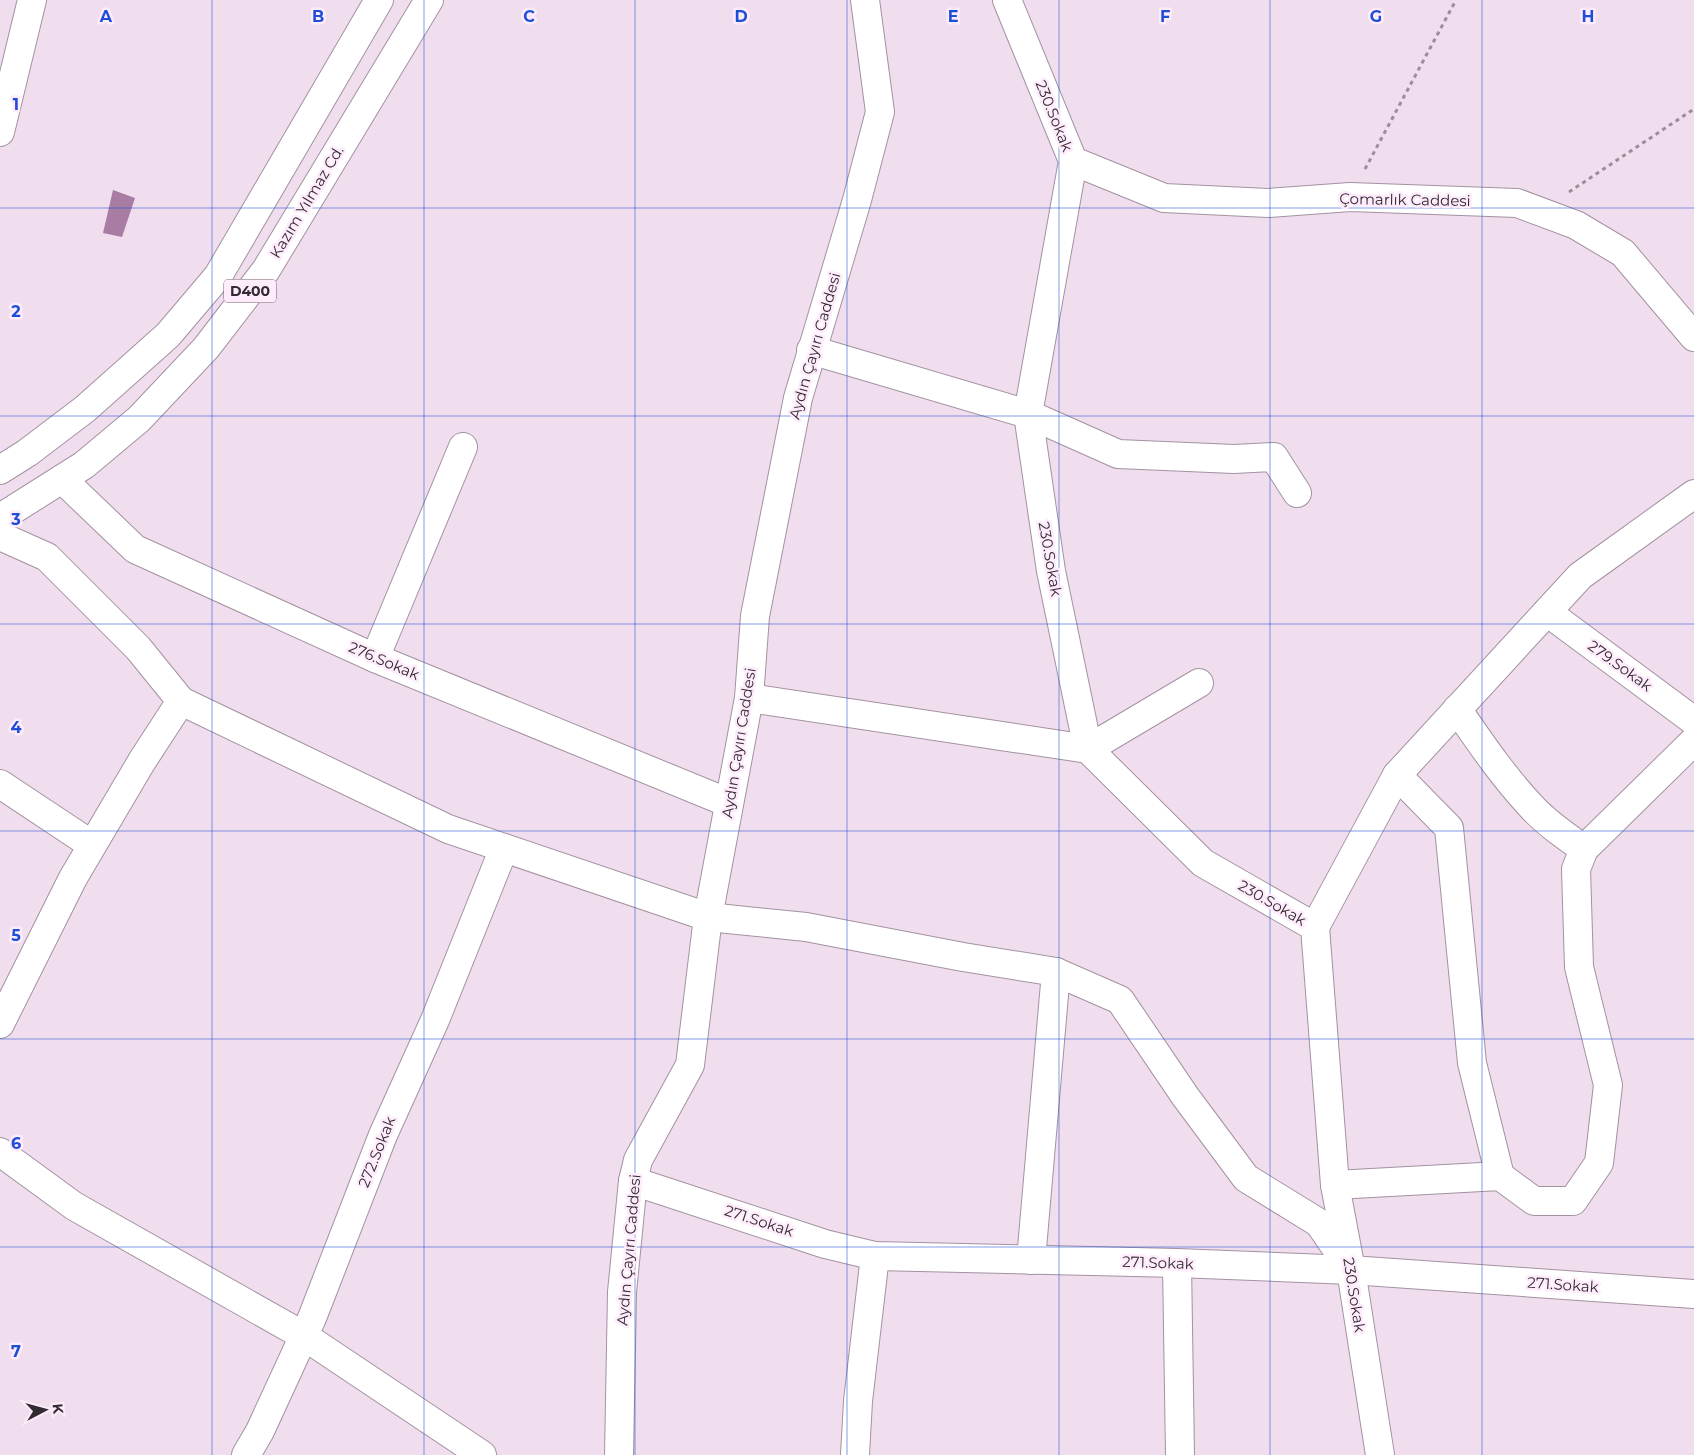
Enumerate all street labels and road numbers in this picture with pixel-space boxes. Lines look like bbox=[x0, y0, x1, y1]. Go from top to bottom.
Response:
street label: 230.Sokak bbox=[1032, 77, 1077, 154]
street label: Kazım Yılmaz Cd. bbox=[265, 142, 348, 261]
street label: Çomarlık Caddesi bbox=[1339, 189, 1471, 210]
street label: Aydın Çayırı Caddesi bbox=[784, 270, 845, 421]
road number: D400 bbox=[224, 280, 276, 302]
street label: 230.Sokak bbox=[1035, 520, 1066, 598]
street label: 279.Sokak bbox=[1584, 636, 1656, 695]
street label: 276.Sokak bbox=[346, 637, 422, 684]
street label: Aydın Çayırı Caddesi bbox=[717, 666, 760, 819]
street label: 230.Sokak bbox=[1235, 876, 1310, 930]
street label: 272.Sokak bbox=[354, 1114, 399, 1190]
street label: Aydın Çayırı Caddesi bbox=[612, 1174, 645, 1326]
street label: 271.Sokak bbox=[722, 1200, 796, 1241]
street label: 271.Sokak bbox=[1122, 1252, 1194, 1273]
street label: 230.Sokak bbox=[1339, 1256, 1370, 1334]
street label: 271.Sokak bbox=[1527, 1273, 1599, 1296]

